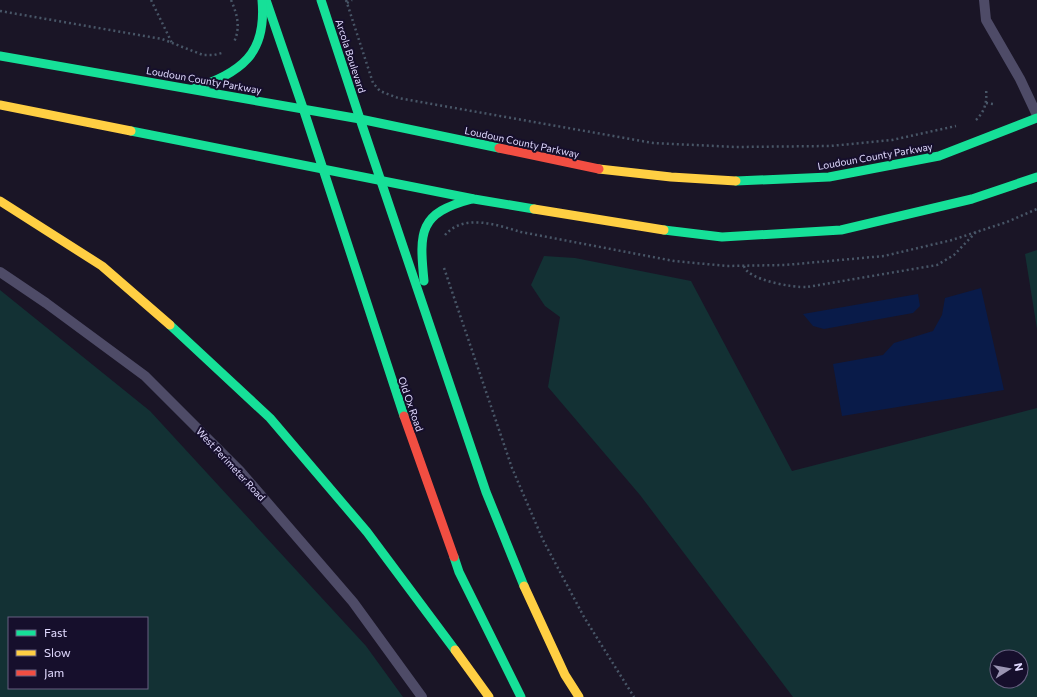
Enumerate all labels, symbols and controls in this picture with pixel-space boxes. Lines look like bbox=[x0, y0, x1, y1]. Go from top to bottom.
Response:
street label: Arcola Boulevard bbox=[333, 18, 369, 95]
street label: Loudoun County Parkway bbox=[145, 64, 263, 96]
street label: Loudoun County Parkway bbox=[464, 124, 580, 160]
street label: Loudoun County Parkway bbox=[816, 140, 934, 172]
street label: Old Ox Road bbox=[396, 375, 426, 433]
street label: West Perimeter Road bbox=[194, 425, 268, 503]
legend bbox=[8, 617, 148, 689]
text: Fast bbox=[44, 625, 67, 639]
text: Slow bbox=[44, 645, 71, 659]
north arrow bbox=[989, 649, 1029, 689]
text: N bbox=[1012, 662, 1026, 672]
text: Jam bbox=[44, 665, 64, 680]

